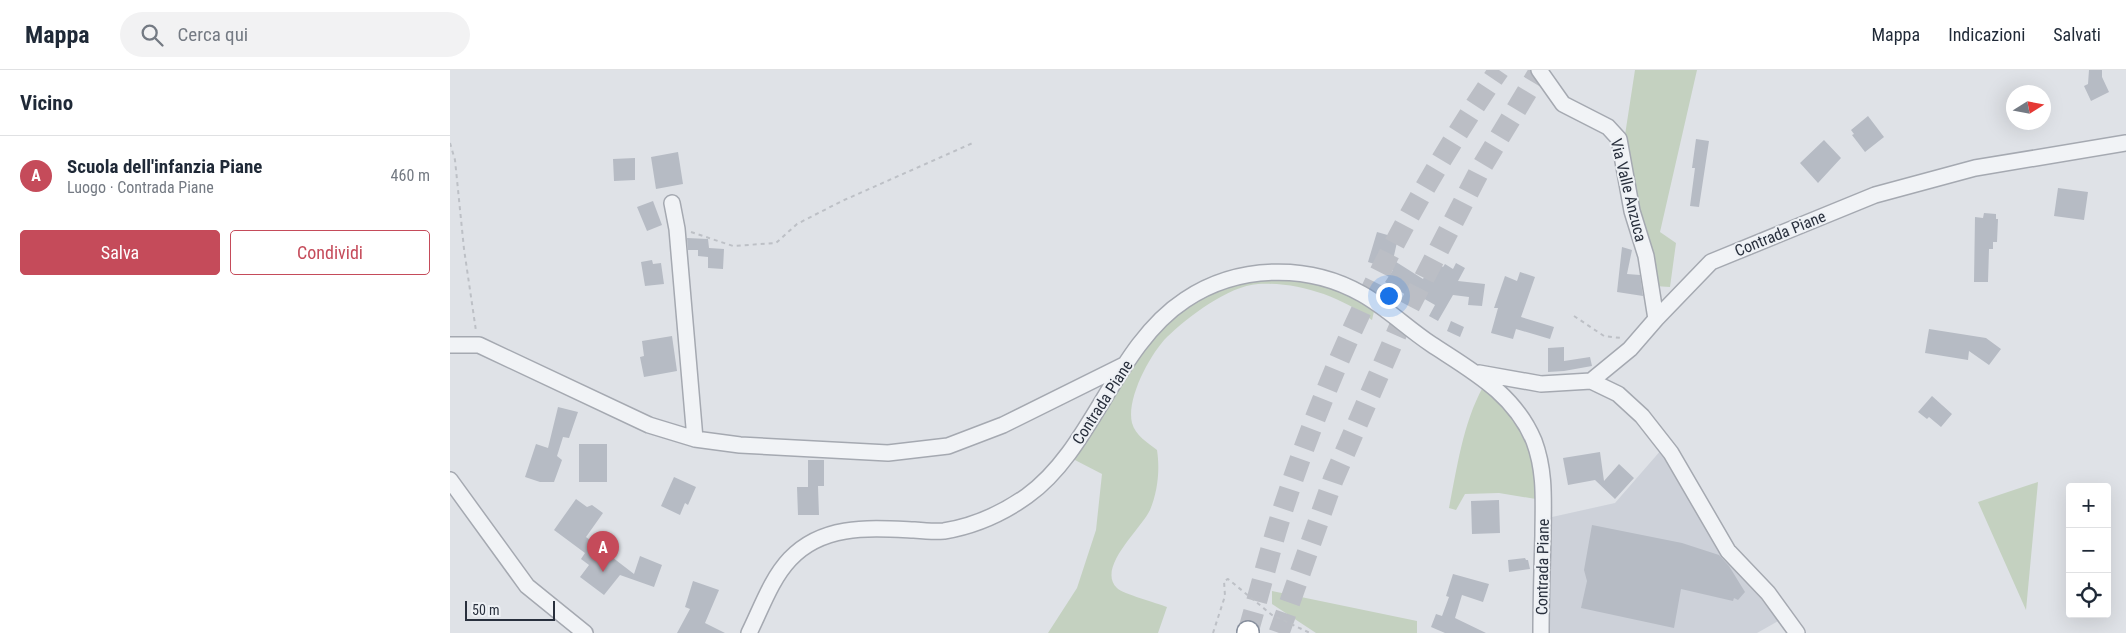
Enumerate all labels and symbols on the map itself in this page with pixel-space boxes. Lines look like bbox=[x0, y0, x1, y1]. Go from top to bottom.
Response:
north arrow bbox=[2006, 85, 2051, 130]
street label: Via Valle Anzuca bbox=[1607, 137, 1651, 244]
street label: Contrada Piane bbox=[1732, 207, 1829, 260]
your location bbox=[1376, 283, 1402, 309]
street label: Contrada Piane bbox=[1068, 357, 1137, 448]
street label: Contrada Piane bbox=[1532, 519, 1553, 615]
pin: A bbox=[587, 531, 619, 572]
scale bar bbox=[465, 598, 555, 621]

